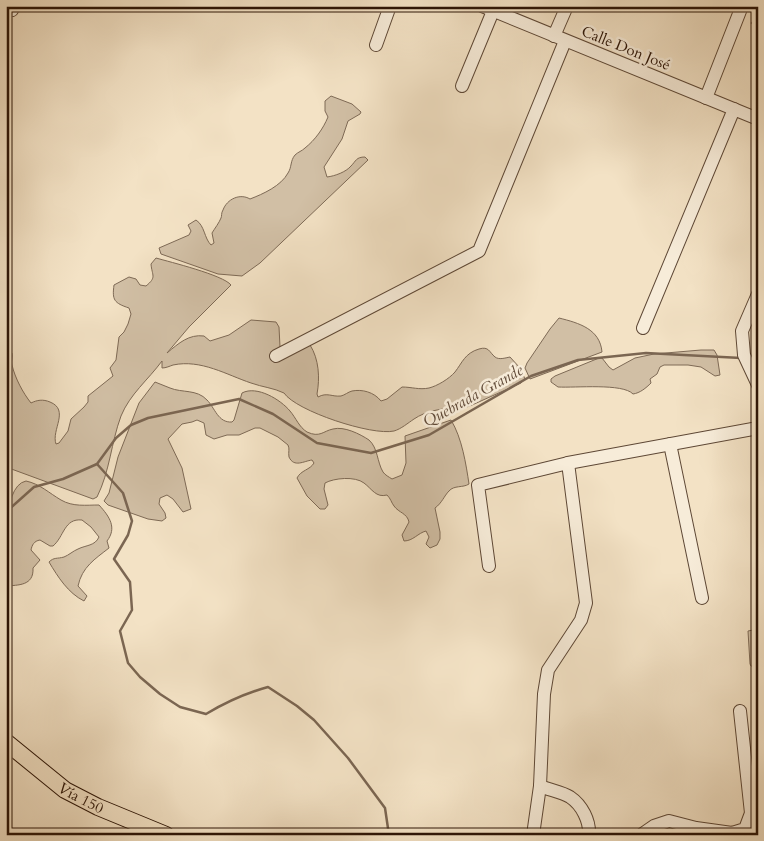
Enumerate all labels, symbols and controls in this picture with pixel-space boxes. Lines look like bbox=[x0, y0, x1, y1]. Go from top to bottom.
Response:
street label: Calle Don José bbox=[579, 21, 674, 75]
water label: Quebrada Grande bbox=[419, 359, 528, 433]
street label: Vía 150 bbox=[54, 778, 107, 818]

